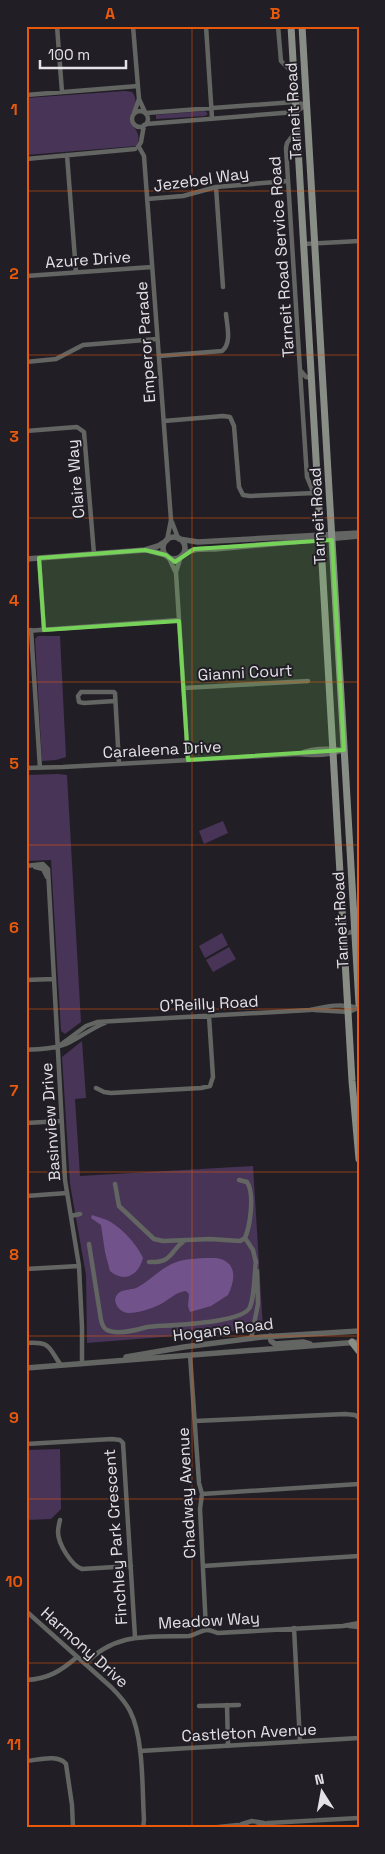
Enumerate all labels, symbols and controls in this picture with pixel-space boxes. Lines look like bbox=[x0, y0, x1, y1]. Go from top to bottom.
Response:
text: A bbox=[105, 3, 115, 24]
text: B bbox=[270, 3, 280, 24]
scale bar bbox=[40, 38, 126, 70]
text: 100 m bbox=[48, 45, 90, 64]
street label: Tarneit Road bbox=[280, 62, 307, 160]
text: 1 bbox=[10, 99, 18, 120]
street label: Tarneit Road Service Road bbox=[264, 156, 299, 358]
street label: Jezebel Way bbox=[152, 162, 250, 197]
street label: Azure Drive bbox=[44, 246, 132, 273]
text: 2 bbox=[9, 263, 19, 284]
street label: Emperor Parade bbox=[131, 281, 160, 403]
text: 3 bbox=[9, 426, 19, 447]
street label: Claire Way bbox=[62, 439, 89, 519]
street label: Tarneit Road bbox=[304, 467, 331, 565]
text: 4 bbox=[9, 590, 19, 611]
street label: Gianni Court bbox=[197, 660, 293, 685]
street label: Caraleena Drive bbox=[102, 736, 222, 763]
text: 5 bbox=[9, 753, 19, 774]
street label: Tarneit Road bbox=[327, 871, 354, 969]
text: 6 bbox=[9, 917, 19, 938]
street label: O'Reilly Road bbox=[159, 990, 259, 1017]
street label: Basinview Drive bbox=[36, 1062, 65, 1182]
text: 7 bbox=[10, 1080, 19, 1101]
text: 8 bbox=[9, 1244, 19, 1265]
street label: Hogans Road bbox=[171, 1313, 275, 1346]
text: 9 bbox=[9, 1407, 19, 1428]
street label: Chadway Avenue bbox=[173, 1427, 200, 1559]
street label: Finchley Park Crescent bbox=[99, 1448, 132, 1626]
text: 10 bbox=[5, 1571, 23, 1592]
street label: Harmony Drive bbox=[36, 1602, 133, 1692]
street label: Meadow Way bbox=[158, 1607, 260, 1634]
street label: Castleton Avenue bbox=[181, 1718, 317, 1747]
text: 11 bbox=[7, 1734, 21, 1755]
north arrow bbox=[298, 1766, 348, 1816]
text: N bbox=[313, 1770, 326, 1789]

